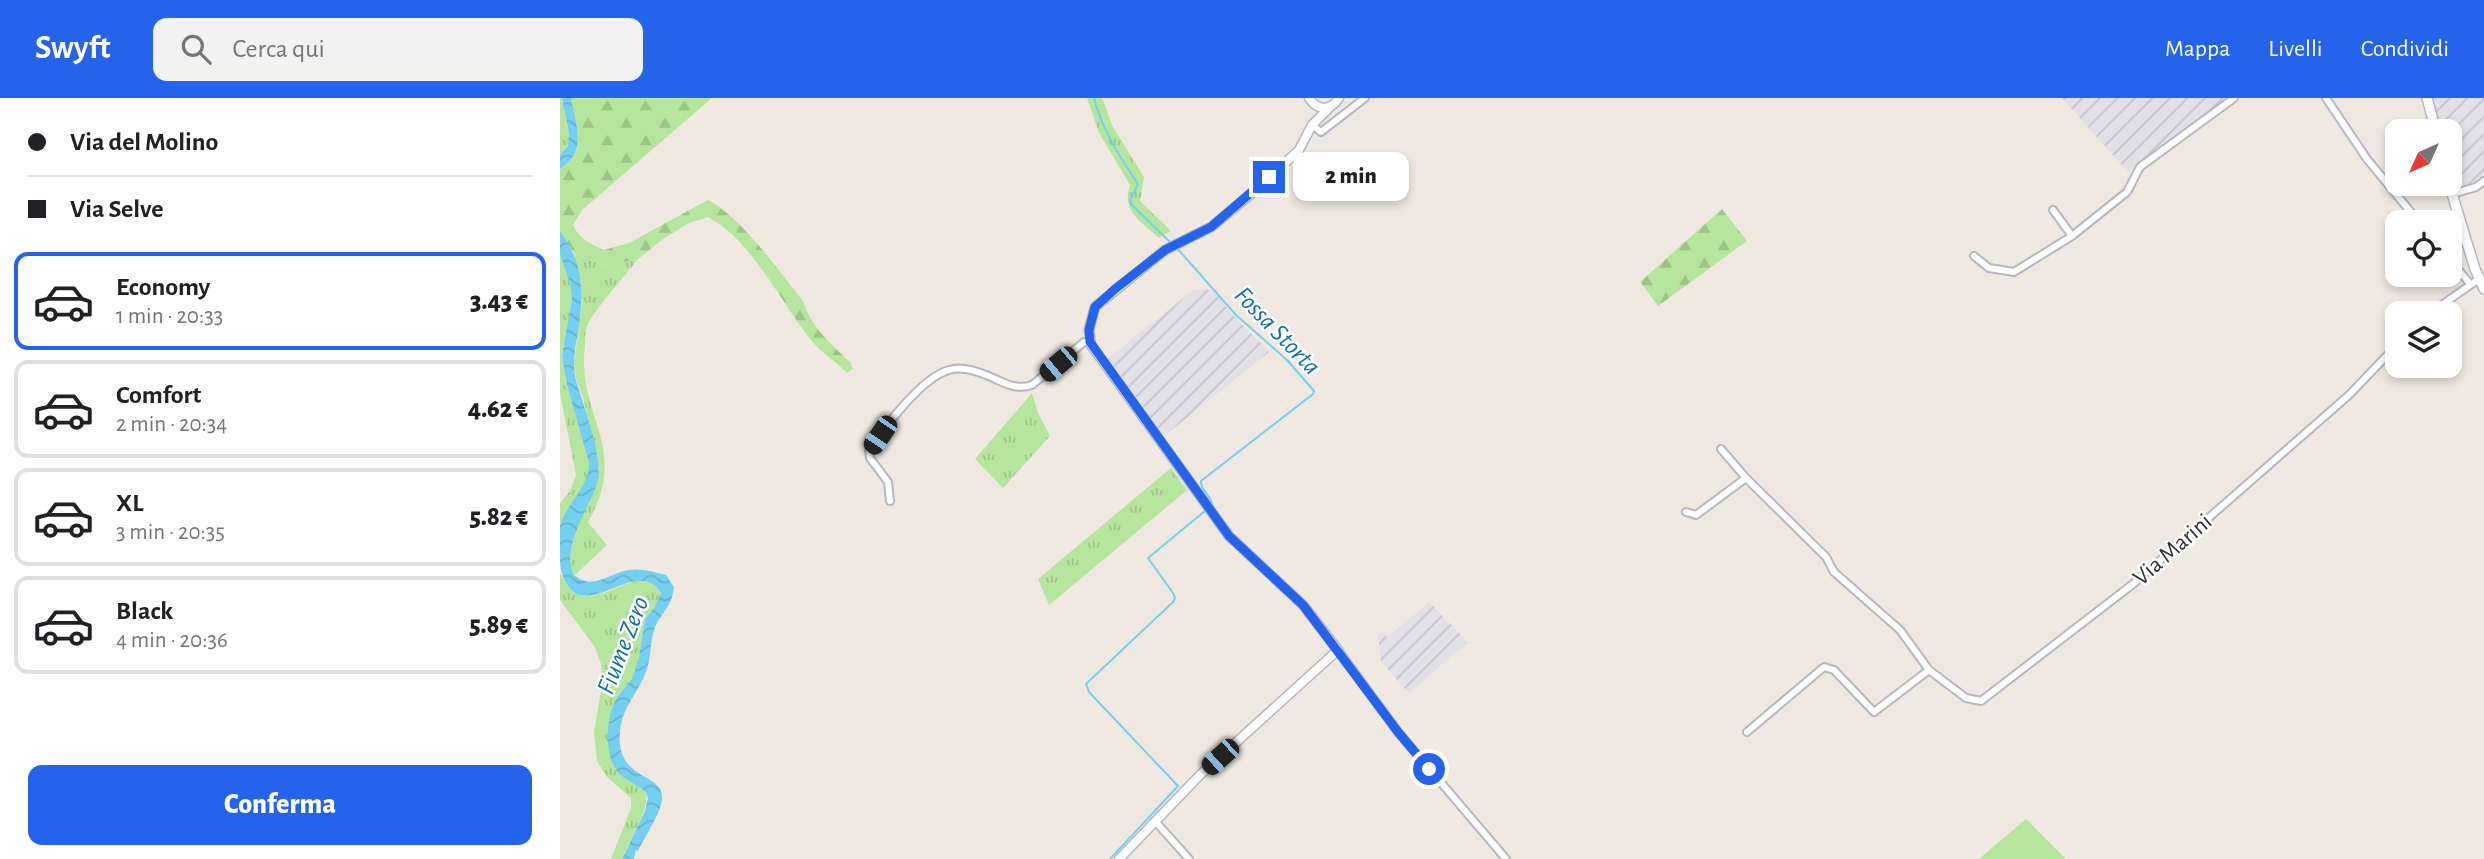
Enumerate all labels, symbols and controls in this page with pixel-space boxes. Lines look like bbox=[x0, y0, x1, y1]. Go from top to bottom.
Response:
search box bbox=[153, 18, 643, 81]
icon: search bbox=[177, 30, 215, 68]
text: Swyft bbox=[35, 32, 111, 65]
text: Cerca qui bbox=[233, 36, 325, 62]
text: Mappa bbox=[2165, 37, 2230, 61]
text: Livelli bbox=[2268, 37, 2323, 61]
text: Condividi bbox=[2361, 37, 2449, 61]
north arrow bbox=[2385, 119, 2462, 196]
map controls bbox=[2385, 119, 2462, 378]
text: Via del Molino bbox=[70, 129, 218, 155]
callout: 2 min bbox=[1294, 153, 1409, 202]
route end bbox=[1253, 161, 1285, 193]
text: 2 min bbox=[1325, 165, 1377, 188]
text: Via Selve bbox=[70, 196, 164, 222]
button: locate bbox=[2385, 210, 2462, 287]
icon: car bbox=[32, 270, 95, 333]
text: Economy bbox=[116, 274, 210, 300]
water label: Fossa Storta bbox=[1229, 282, 1325, 380]
text: 3.43 € bbox=[470, 288, 528, 314]
button: layers bbox=[2385, 301, 2462, 378]
text: 1 min · 20:33 bbox=[116, 305, 223, 328]
car bbox=[1036, 342, 1081, 386]
icon: car bbox=[32, 378, 95, 441]
text: Comfort bbox=[116, 382, 201, 408]
text: 4.62 € bbox=[468, 396, 528, 422]
car bbox=[860, 412, 901, 458]
text: 2 min · 20:34 bbox=[116, 413, 227, 436]
icon: car bbox=[32, 486, 95, 549]
text: XL bbox=[116, 490, 143, 516]
text: 5.82 € bbox=[469, 504, 528, 530]
street label: Via Marini bbox=[2129, 509, 2217, 590]
text: 3 min · 20:35 bbox=[116, 521, 225, 544]
water label: Fiume Zero bbox=[592, 593, 653, 698]
icon: car bbox=[32, 594, 95, 657]
text: Black bbox=[116, 598, 173, 624]
text: 5.89 € bbox=[469, 612, 528, 638]
text: 4 min · 20:36 bbox=[116, 629, 228, 652]
car bbox=[1198, 735, 1243, 779]
route start bbox=[1413, 753, 1445, 785]
button: Conferma bbox=[28, 765, 532, 845]

